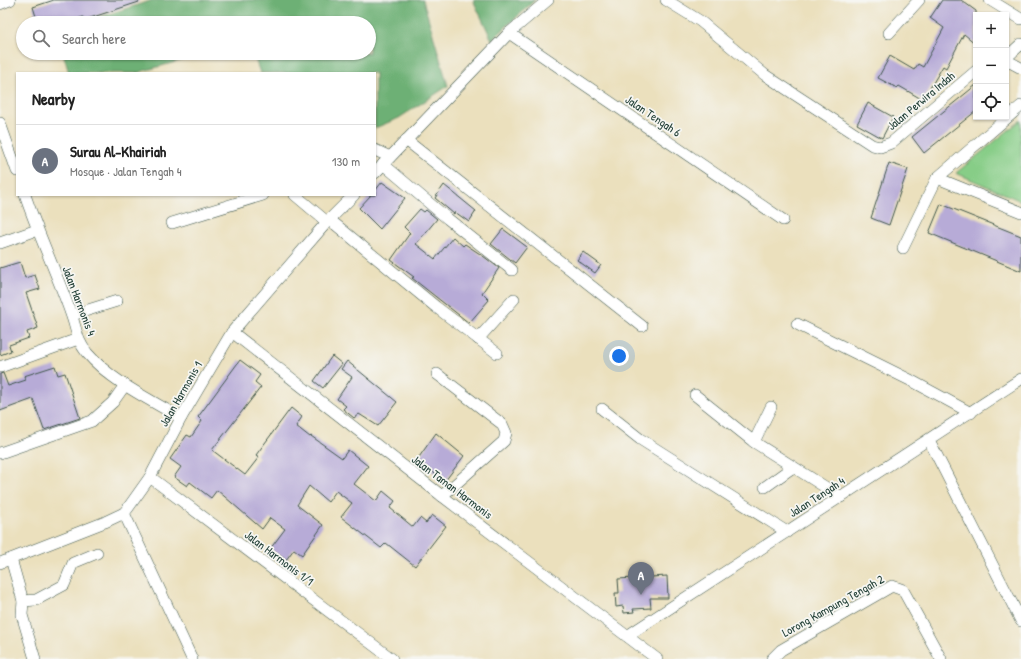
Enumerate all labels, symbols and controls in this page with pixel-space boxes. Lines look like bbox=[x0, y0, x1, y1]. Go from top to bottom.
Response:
map controls bbox=[973, 12, 1009, 120]
button: + bbox=[973, 12, 1009, 48]
search box bbox=[16, 16, 376, 60]
icon: search bbox=[30, 27, 52, 49]
text: Search here bbox=[62, 28, 126, 49]
button: − bbox=[973, 48, 1009, 84]
street label: Jalan Perwira Indah bbox=[883, 67, 958, 134]
button: locate bbox=[973, 84, 1009, 120]
text: Nearby bbox=[32, 87, 75, 110]
street label: Jalan Tengah 6 bbox=[622, 91, 685, 141]
text: Surau Al-Khairiah bbox=[70, 141, 166, 162]
text: A bbox=[42, 152, 48, 170]
text: 130 m bbox=[332, 152, 360, 170]
text: Mosque · Jalan Tengah 4 bbox=[70, 162, 182, 180]
street label: Jalan Harmonis 4 bbox=[58, 264, 101, 338]
your location bbox=[609, 346, 629, 366]
street label: Jalan Harmonis 1 bbox=[155, 358, 206, 430]
street label: Jalan Taman Harmonis bbox=[408, 451, 497, 523]
street label: Jalan Tengah 4 bbox=[786, 472, 848, 521]
street label: Jalan Harmonis 1/1 bbox=[241, 526, 317, 589]
pin: A bbox=[628, 562, 654, 595]
street label: Lorong Kampung Tengah 2 bbox=[779, 570, 887, 641]

